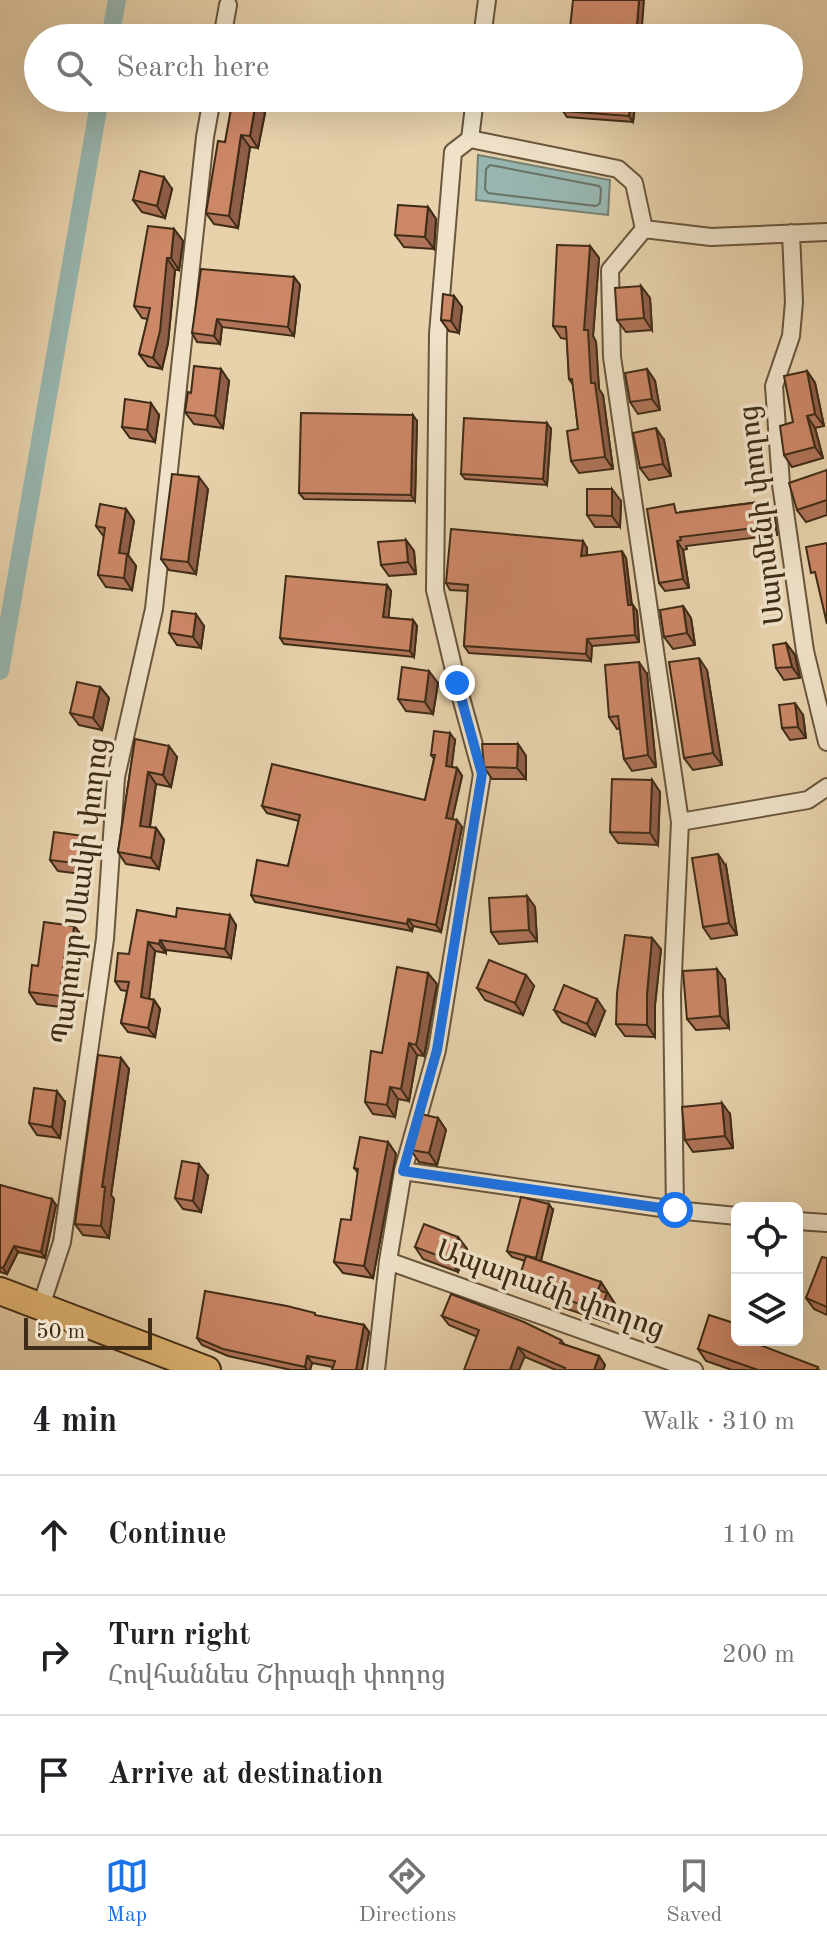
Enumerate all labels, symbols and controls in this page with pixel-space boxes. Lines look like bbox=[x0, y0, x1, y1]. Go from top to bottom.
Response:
search box bbox=[24, 24, 803, 112]
icon: search bbox=[52, 46, 96, 90]
text: Search here bbox=[116, 53, 270, 83]
street label: Սարմենի փողոց bbox=[736, 404, 790, 626]
route end bbox=[439, 665, 475, 701]
street label: Պարույր Սևակի փողոց bbox=[49, 736, 115, 1046]
route start bbox=[657, 1192, 693, 1228]
map controls bbox=[731, 1202, 803, 1346]
button: locate bbox=[731, 1202, 803, 1274]
street label: Ապարանի փողոց bbox=[432, 1237, 668, 1345]
button: layers bbox=[731, 1274, 803, 1346]
scale bar bbox=[24, 1314, 152, 1350]
text: 50 m bbox=[36, 1321, 85, 1343]
text: 4 min bbox=[32, 1405, 117, 1439]
text: Walk · 310 m bbox=[641, 1409, 795, 1435]
icon: ahead bbox=[32, 1513, 76, 1557]
text: Continue bbox=[108, 1520, 227, 1550]
text: 110 m bbox=[722, 1522, 795, 1548]
text: Turn right bbox=[108, 1621, 250, 1651]
icon: right bbox=[32, 1633, 76, 1677]
text: 200 m bbox=[722, 1642, 795, 1668]
text: Հովհաննես Շիրազի փողոց bbox=[108, 1663, 446, 1689]
icon: arrive bbox=[32, 1753, 76, 1797]
text: Arrive at destination bbox=[108, 1760, 383, 1790]
tab: Map bbox=[105, 1854, 149, 1929]
tab: Directions bbox=[359, 1854, 456, 1929]
tab: Saved bbox=[666, 1854, 722, 1929]

